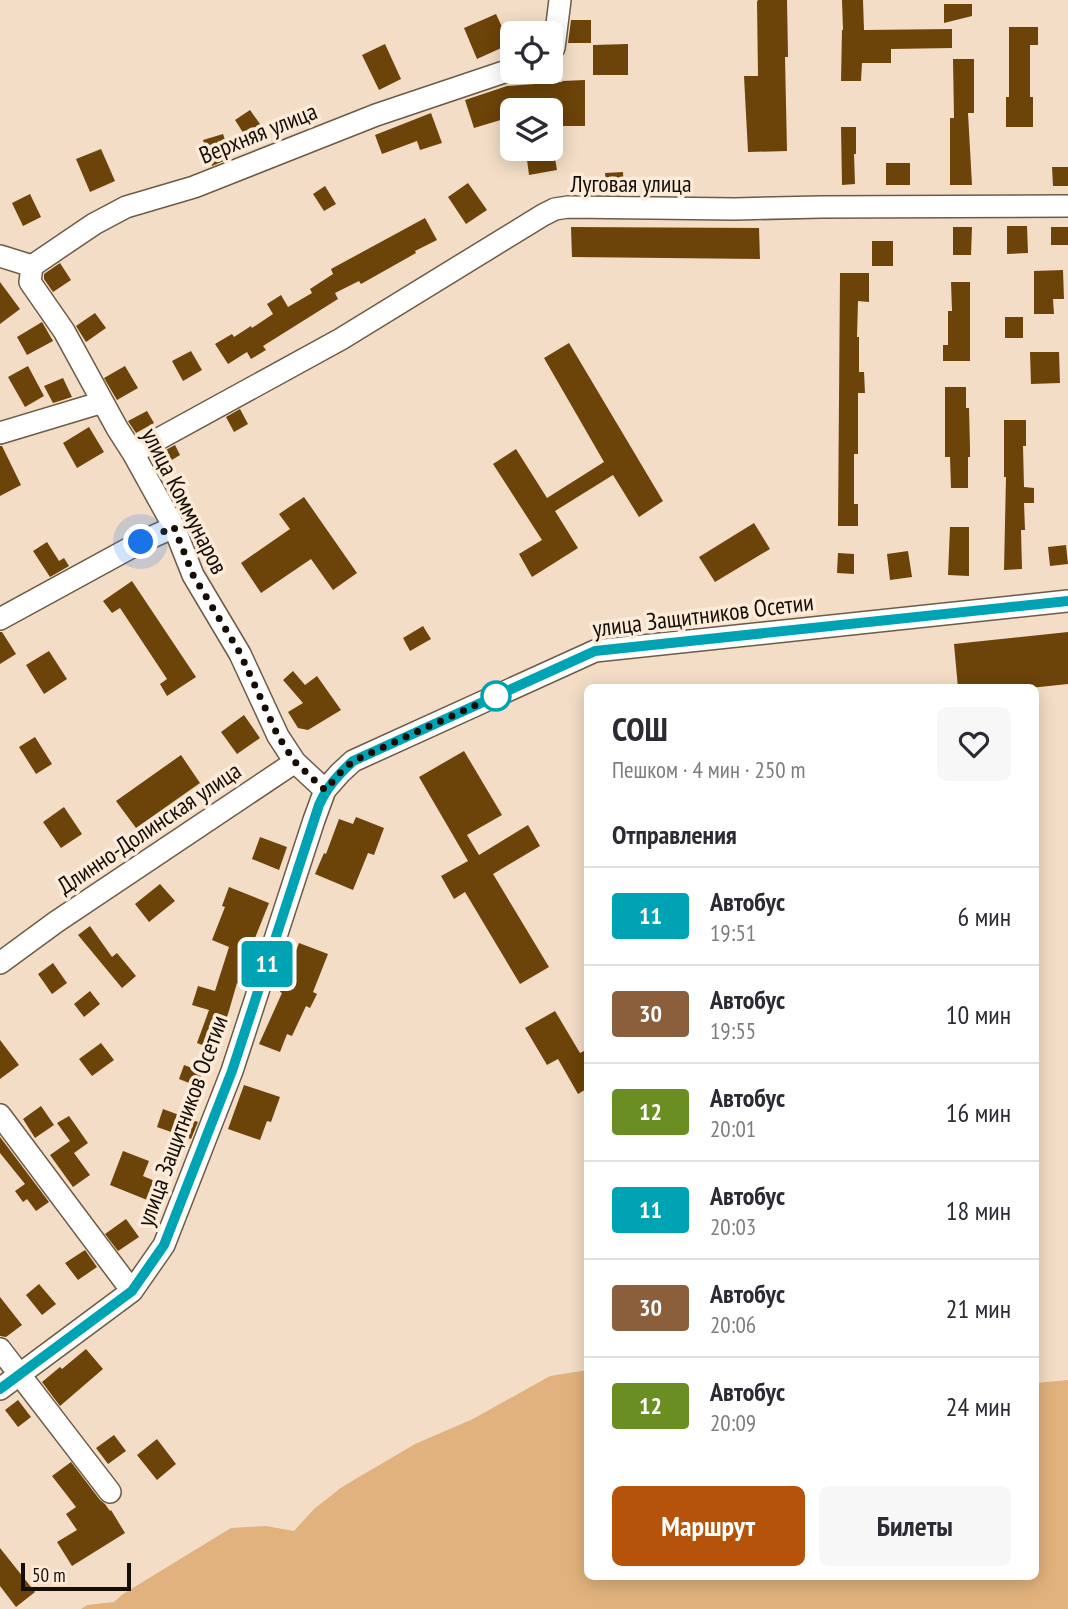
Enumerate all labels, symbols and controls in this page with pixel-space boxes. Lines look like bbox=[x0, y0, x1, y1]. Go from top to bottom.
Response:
map controls bbox=[500, 21, 563, 161]
button: locate bbox=[500, 21, 563, 84]
street label: Верхняя улица bbox=[195, 95, 321, 171]
button: layers bbox=[500, 98, 563, 161]
street label: Луговая улица bbox=[569, 168, 692, 199]
street label: улица Коммунаров bbox=[135, 423, 235, 579]
your location bbox=[123, 524, 158, 559]
street label: улица Защитников Осетии bbox=[591, 586, 815, 644]
unlabelled marker bbox=[481, 681, 511, 711]
text: СОШ bbox=[612, 707, 668, 750]
button: heart bbox=[937, 707, 1011, 781]
street label: Длинно-Долинская улица bbox=[51, 755, 247, 901]
text: Пешком · 4 мин · 250 m bbox=[612, 755, 805, 784]
text: Отправления bbox=[612, 818, 737, 851]
text: Автобус bbox=[710, 885, 785, 918]
text: 11 bbox=[639, 900, 662, 931]
text: 6 мин bbox=[958, 900, 1011, 933]
text: 19:51 bbox=[710, 918, 756, 947]
line badge: 11 bbox=[236, 941, 298, 987]
text: 11 bbox=[256, 948, 278, 979]
text: Автобус bbox=[710, 983, 785, 1016]
text: 30 bbox=[639, 998, 662, 1029]
text: 10 мин bbox=[946, 998, 1011, 1031]
street label: улица Защитников Осетии bbox=[129, 1011, 235, 1231]
text: 19:55 bbox=[710, 1016, 756, 1045]
text: Автобус bbox=[710, 1081, 785, 1114]
text: 12 bbox=[639, 1096, 662, 1127]
text: 16 мин bbox=[946, 1096, 1011, 1129]
text: 20:01 bbox=[710, 1114, 756, 1143]
text: Автобус bbox=[710, 1179, 785, 1212]
text: 11 bbox=[639, 1194, 662, 1225]
text: 18 мин bbox=[946, 1194, 1011, 1227]
text: 20:03 bbox=[710, 1212, 756, 1241]
text: Автобус bbox=[710, 1277, 785, 1310]
text: 30 bbox=[639, 1292, 662, 1323]
text: 21 мин bbox=[946, 1292, 1011, 1325]
text: 20:06 bbox=[710, 1310, 756, 1339]
text: Автобус bbox=[710, 1375, 785, 1408]
text: 12 bbox=[639, 1390, 662, 1421]
text: 24 мин bbox=[946, 1390, 1011, 1423]
text: 20:09 bbox=[710, 1408, 756, 1437]
button: Маршрут bbox=[612, 1486, 805, 1566]
button: Билеты bbox=[819, 1486, 1011, 1566]
scale bar bbox=[21, 1560, 131, 1592]
text: 50 m bbox=[32, 1563, 66, 1587]

